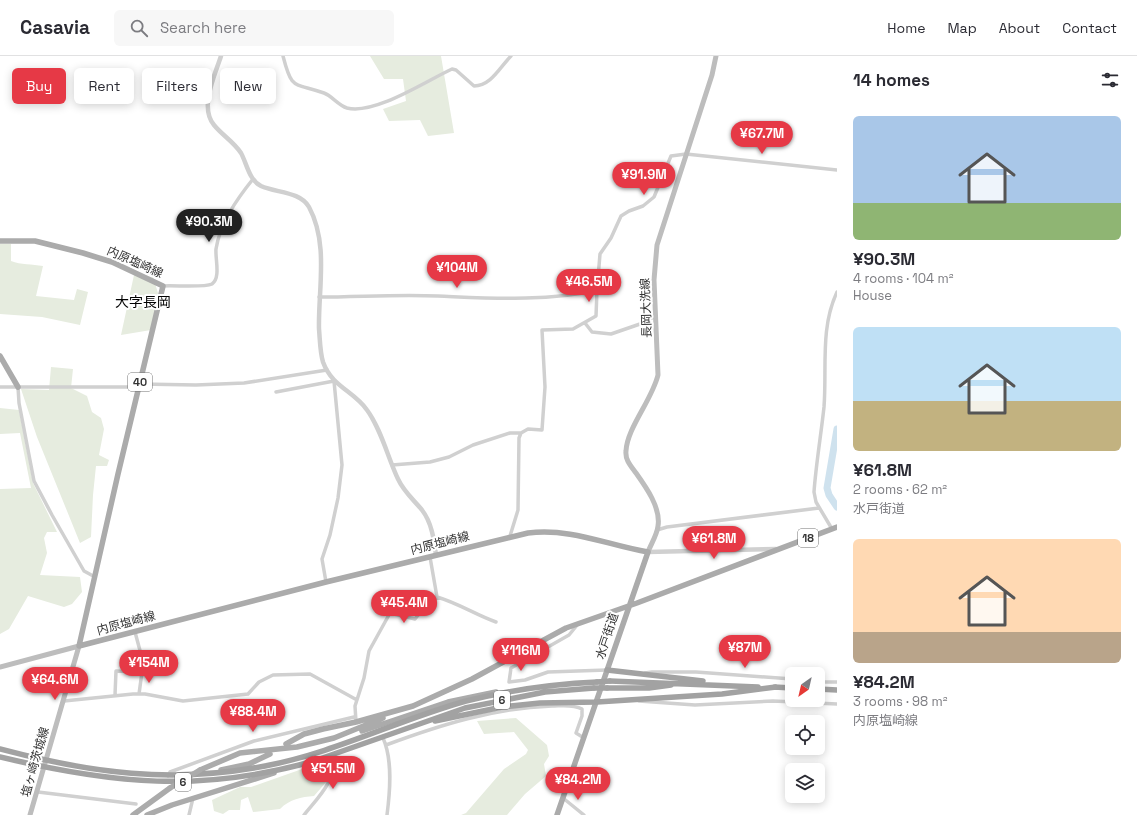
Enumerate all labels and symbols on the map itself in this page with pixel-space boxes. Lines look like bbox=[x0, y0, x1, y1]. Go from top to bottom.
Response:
pin: ¥67.7M bbox=[729, 121, 795, 155]
pin: ¥91.9M bbox=[611, 162, 677, 196]
pin: ¥90.3M bbox=[176, 209, 242, 243]
street label: 内原塩崎線 bbox=[104, 242, 166, 282]
pin: ¥104M bbox=[429, 255, 485, 289]
pin: ¥46.5M bbox=[556, 269, 622, 303]
street label: 長岡大洗線 bbox=[637, 278, 655, 338]
district label: 大字長岡 bbox=[115, 293, 171, 311]
road number: 40 bbox=[128, 373, 152, 391]
pin: ¥61.8M bbox=[681, 526, 747, 560]
street label: 内原塩崎線 bbox=[409, 528, 471, 558]
road number: 18 bbox=[798, 529, 818, 547]
pin: ¥45.4M bbox=[371, 590, 437, 624]
street label: 内原塩崎線 bbox=[95, 608, 157, 638]
street label: 水戸街道 bbox=[592, 611, 622, 661]
pin: ¥87M bbox=[721, 635, 769, 669]
pin: ¥116M bbox=[493, 638, 549, 672]
pin: ¥154M bbox=[121, 650, 177, 684]
pin: ¥64.6M bbox=[22, 667, 88, 701]
north arrow bbox=[785, 667, 825, 707]
road number: 6 bbox=[494, 691, 510, 709]
pin: ¥88.4M bbox=[220, 699, 286, 733]
street label: 塩ヶ崎茨城線 bbox=[17, 725, 53, 799]
pin: ¥51.5M bbox=[300, 756, 366, 790]
pin: ¥84.2M bbox=[545, 767, 611, 801]
road number: 6 bbox=[175, 773, 191, 791]

